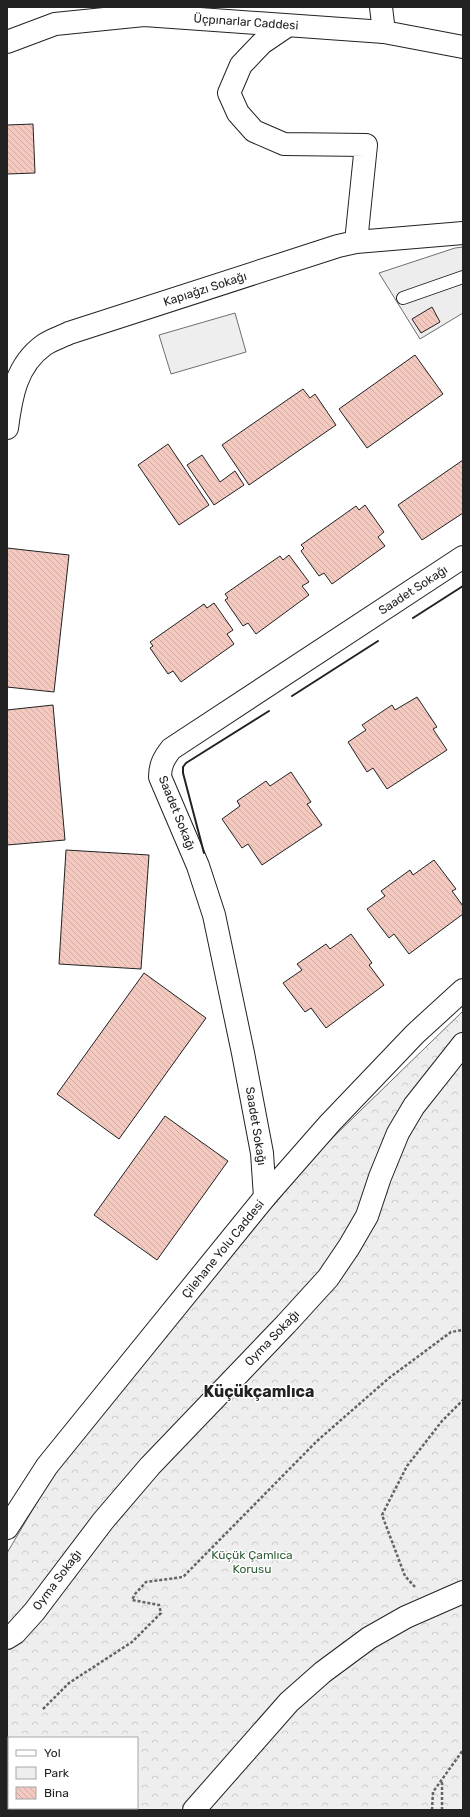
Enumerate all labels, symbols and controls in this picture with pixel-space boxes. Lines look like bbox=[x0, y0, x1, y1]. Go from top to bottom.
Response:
street label: Üçpınarlar Caddesi bbox=[193, 11, 299, 33]
street label: Kapıağzı Sokağı bbox=[162, 269, 248, 309]
street label: Saadet Sokağı bbox=[376, 562, 450, 617]
street label: Saadet Sokağı bbox=[156, 774, 198, 852]
street label: Saadet Sokağı bbox=[243, 1086, 269, 1166]
street label: Çilehane Yolu Caddesi bbox=[179, 1197, 267, 1301]
street label: Oyma Sokağı bbox=[242, 1307, 302, 1369]
district label: Küçükçamlıca bbox=[204, 1382, 314, 1401]
street label: Oyma Sokağı bbox=[30, 1547, 84, 1613]
park label: Küçük Çamlıca Korusu bbox=[211, 1548, 293, 1576]
legend bbox=[8, 1737, 138, 1809]
text: Yol bbox=[44, 1746, 61, 1760]
text: Park bbox=[44, 1766, 70, 1780]
text: Bina bbox=[44, 1786, 69, 1800]

